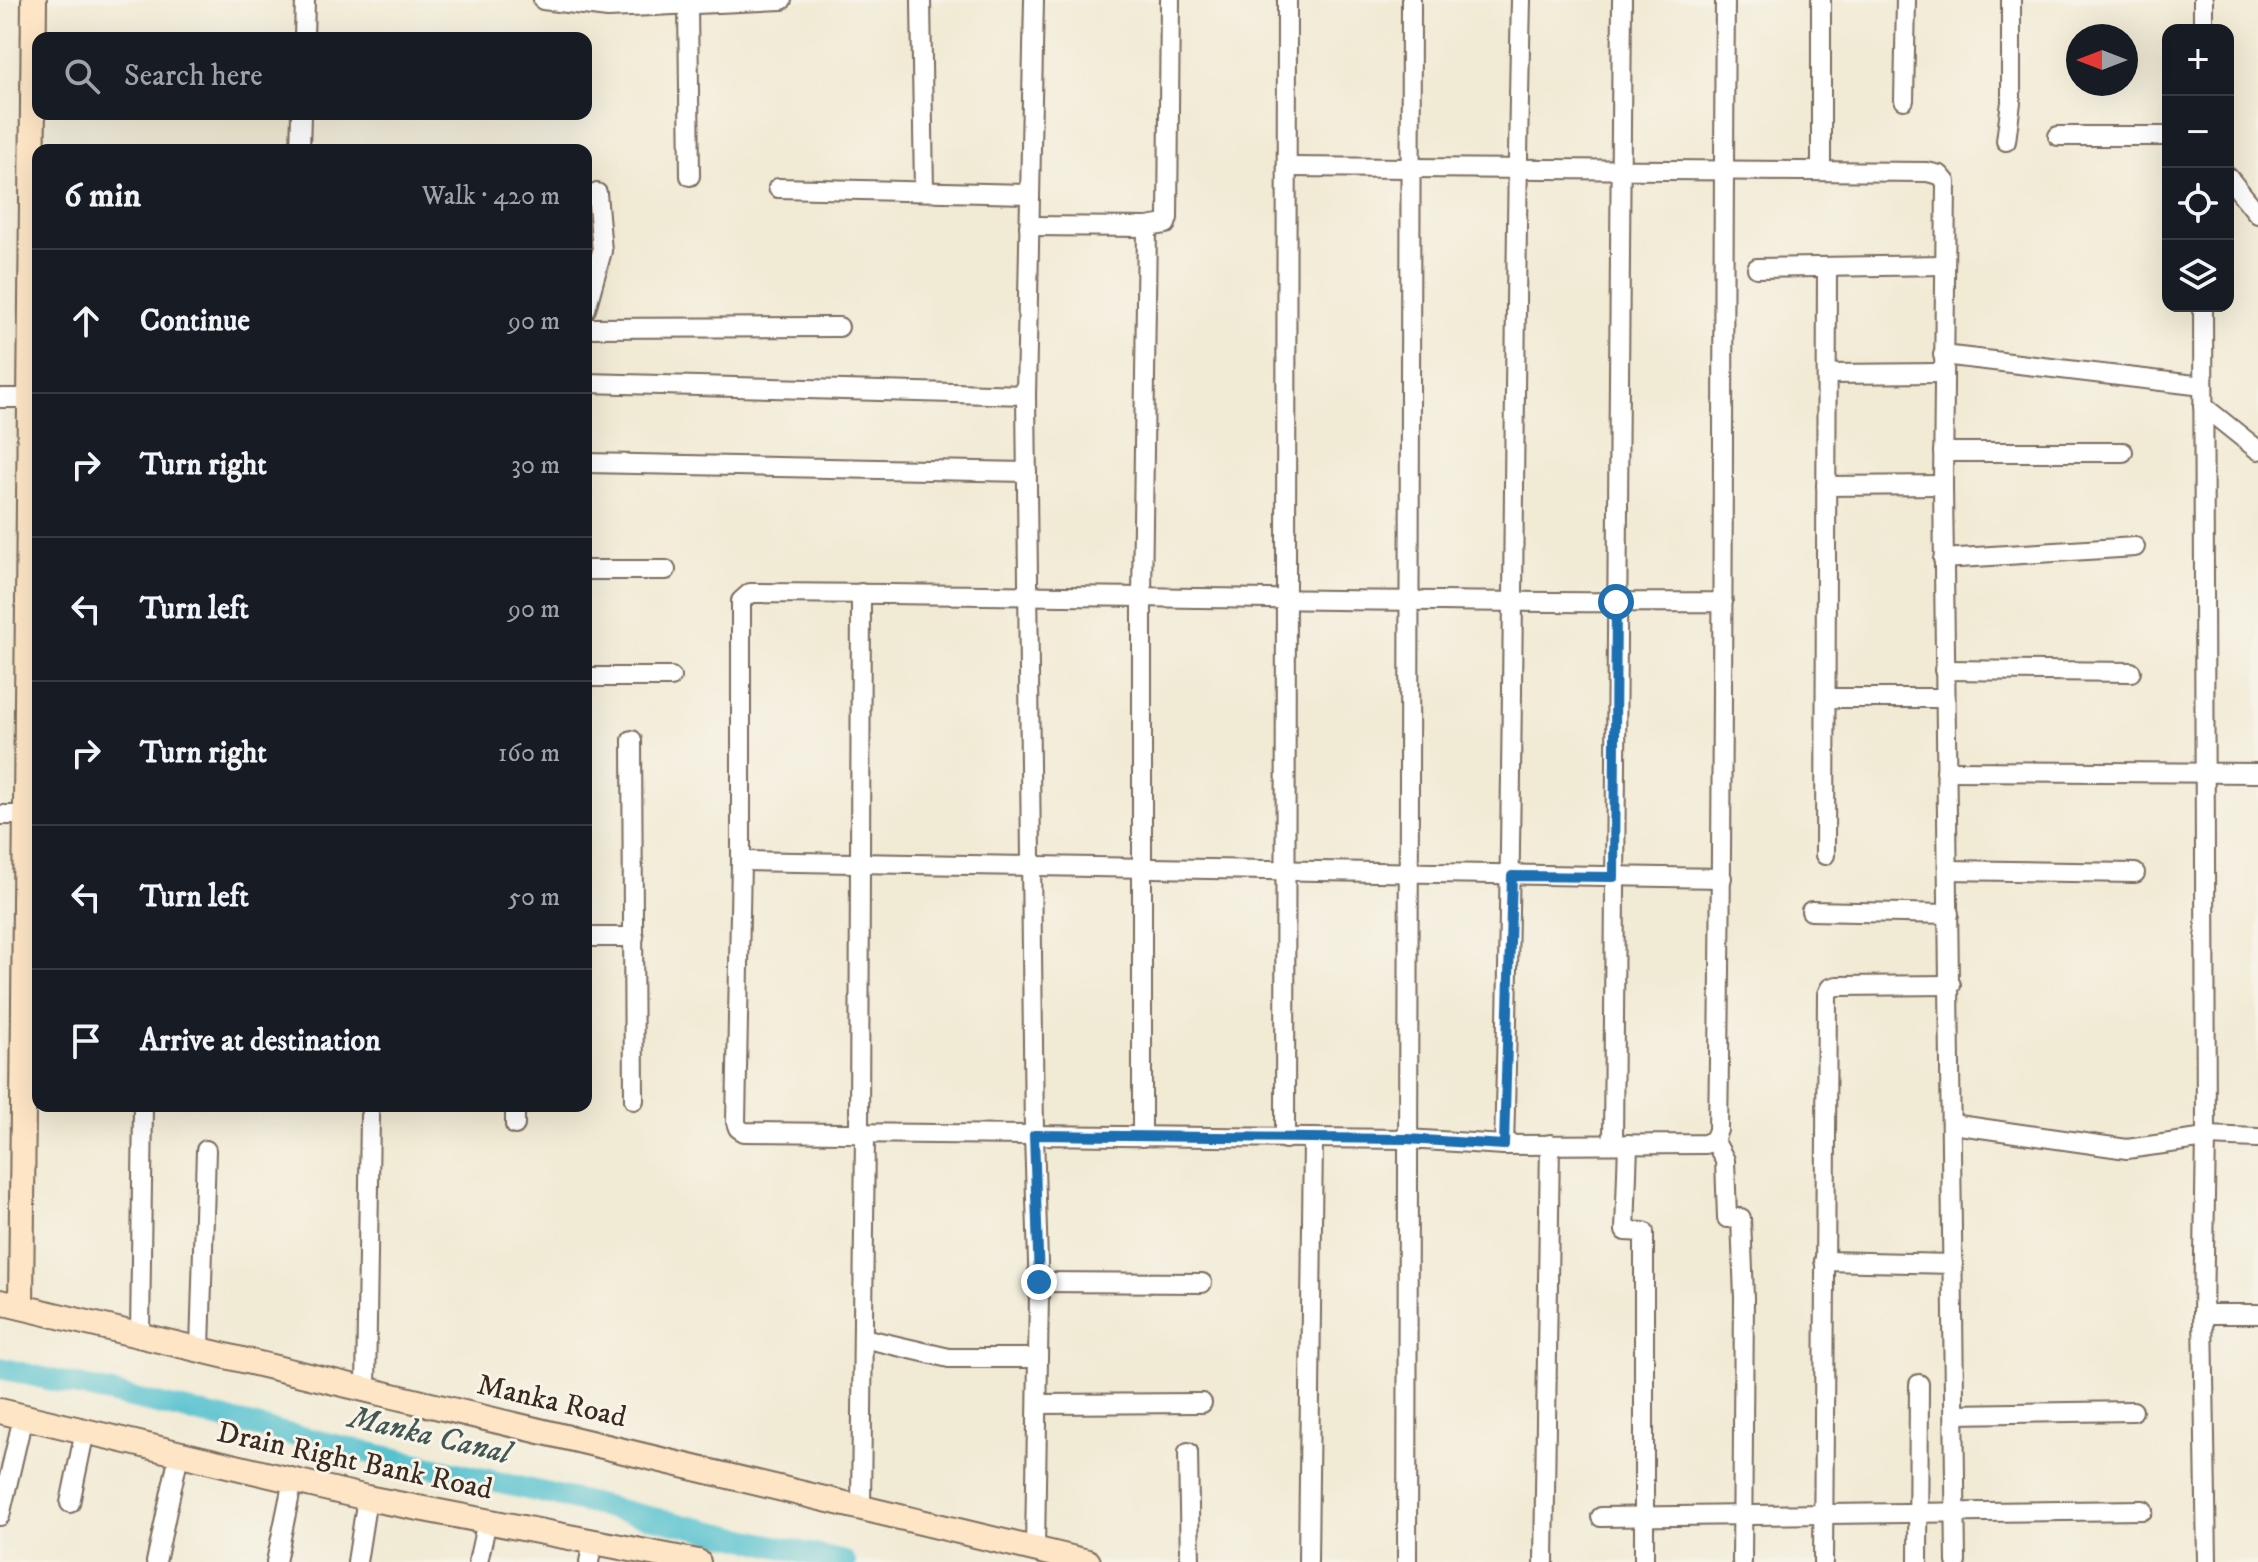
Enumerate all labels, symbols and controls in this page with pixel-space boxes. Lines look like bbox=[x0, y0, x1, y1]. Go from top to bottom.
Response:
north arrow bbox=[2066, 24, 2138, 96]
map controls bbox=[2162, 24, 2234, 312]
button: + bbox=[2162, 24, 2234, 96]
search box bbox=[32, 32, 592, 120]
icon: search bbox=[60, 54, 104, 98]
text: Search here bbox=[124, 58, 263, 95]
button: − bbox=[2162, 96, 2234, 168]
button: locate bbox=[2162, 168, 2234, 240]
text: 6 min bbox=[64, 175, 141, 217]
text: Walk · 420 m bbox=[422, 180, 560, 213]
button: layers bbox=[2162, 240, 2234, 312]
icon: ahead bbox=[64, 299, 108, 343]
text: Continue bbox=[140, 303, 250, 340]
text: 90 m bbox=[508, 305, 560, 338]
icon: right bbox=[64, 443, 108, 487]
text: Turn right bbox=[140, 447, 267, 484]
text: 30 m bbox=[511, 449, 560, 482]
route start bbox=[1598, 584, 1634, 620]
icon: left bbox=[64, 587, 108, 631]
text: Turn left bbox=[140, 591, 249, 628]
text: 90 m bbox=[508, 593, 560, 626]
icon: right bbox=[64, 731, 108, 775]
text: Turn right bbox=[140, 735, 267, 772]
text: 160 m bbox=[498, 737, 560, 770]
icon: left bbox=[64, 875, 108, 919]
text: Turn left bbox=[140, 879, 249, 916]
text: 50 m bbox=[508, 881, 560, 914]
icon: arrive bbox=[64, 1019, 108, 1063]
text: Arrive at destination bbox=[140, 1023, 381, 1060]
route end bbox=[1021, 1264, 1057, 1300]
street label: Manka Road bbox=[473, 1366, 630, 1437]
water label: Manka Canal bbox=[343, 1397, 518, 1475]
street label: Drain Right Bank Road bbox=[214, 1414, 496, 1509]

